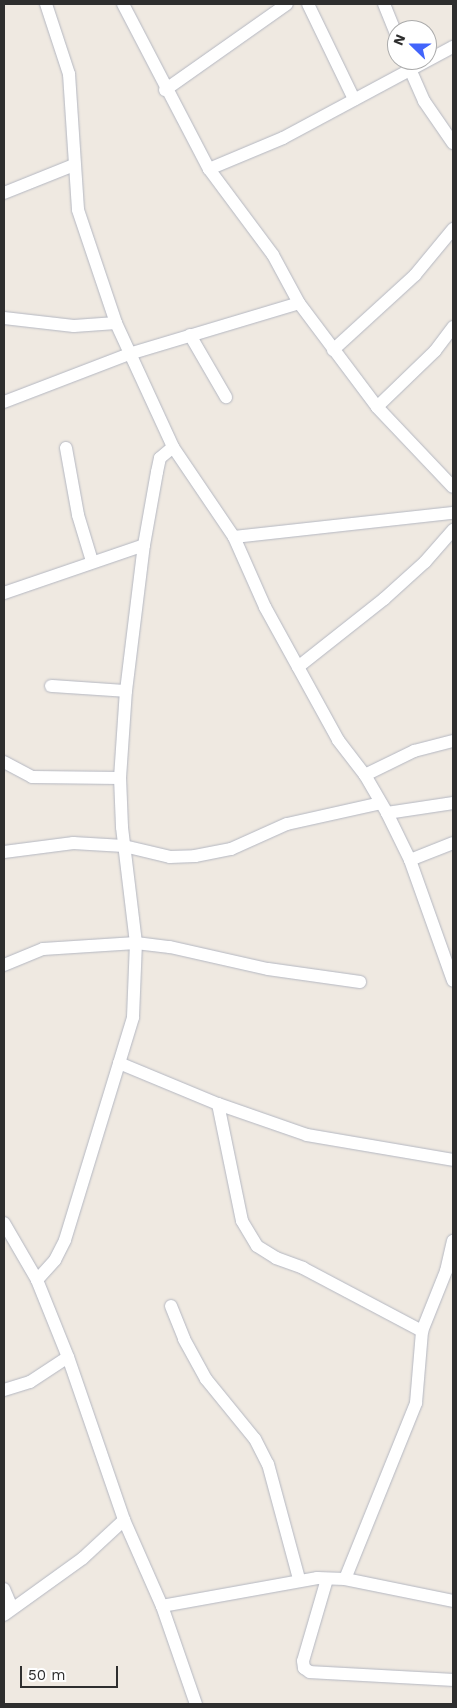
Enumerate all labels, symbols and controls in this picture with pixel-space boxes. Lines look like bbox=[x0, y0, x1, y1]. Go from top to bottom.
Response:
north arrow bbox=[387, 20, 437, 70]
text: N bbox=[390, 32, 408, 48]
scale bar bbox=[22, 1656, 120, 1688]
text: 50 m bbox=[28, 1666, 65, 1684]

